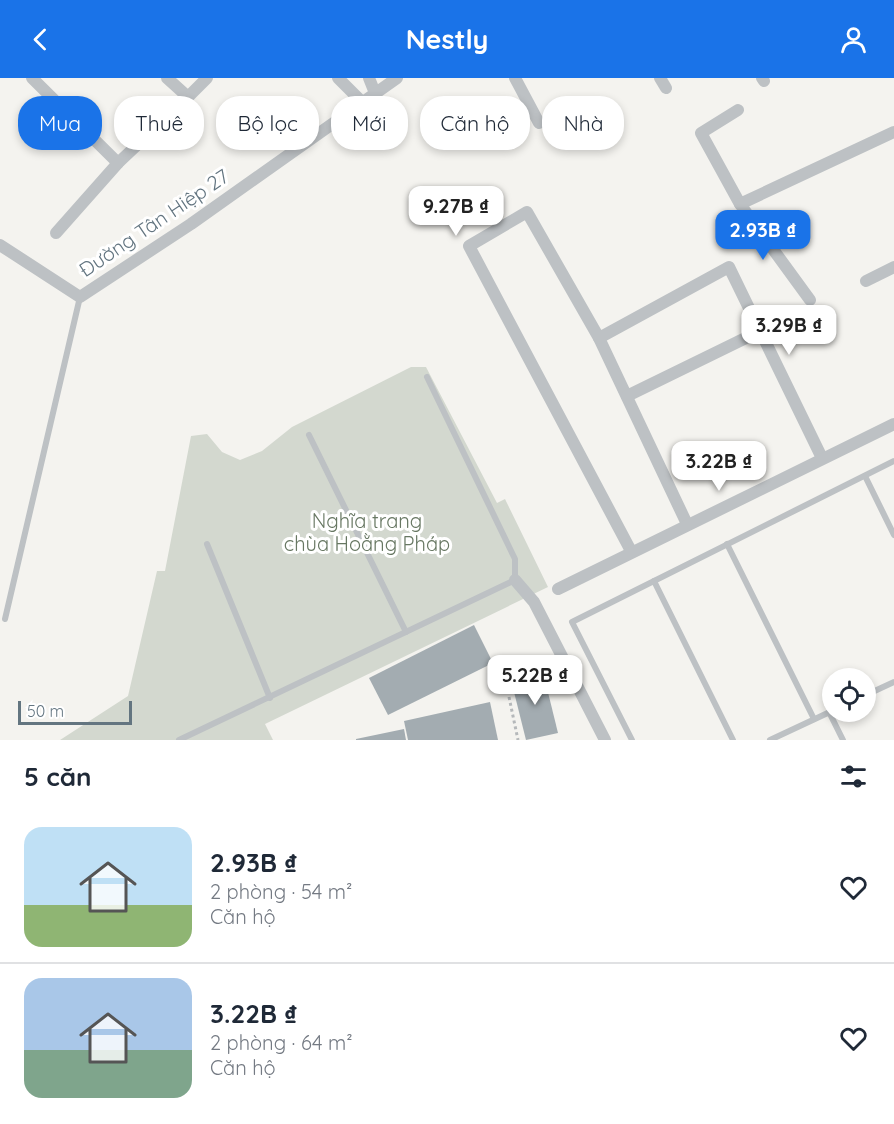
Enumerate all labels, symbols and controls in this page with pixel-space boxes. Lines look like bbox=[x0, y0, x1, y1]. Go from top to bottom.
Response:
text: Nestly bbox=[406, 22, 488, 56]
icon: back bbox=[24, 23, 57, 56]
icon: person bbox=[837, 23, 870, 56]
chip: Mua bbox=[18, 96, 102, 150]
chip: Thuê bbox=[114, 96, 204, 150]
chip: Bộ lọc bbox=[216, 96, 319, 150]
chip: Mới bbox=[331, 96, 408, 150]
chip: Căn hộ bbox=[420, 96, 530, 150]
chip: Nhà bbox=[542, 96, 624, 150]
street label: Đường Tân Hiệp 27 bbox=[74, 163, 233, 282]
pin: 9.27B ₫ bbox=[401, 186, 511, 237]
text: 9.27B ₫ bbox=[423, 193, 489, 218]
pin: 2.93B ₫ bbox=[708, 210, 818, 261]
text: 2.93B ₫ bbox=[729, 217, 797, 242]
pin: 3.29B ₫ bbox=[734, 305, 844, 356]
text: 3.29B ₫ bbox=[755, 312, 823, 337]
pin: 3.22B ₫ bbox=[664, 441, 774, 492]
text: 3.22B ₫ bbox=[685, 448, 753, 473]
park label: Nghĩa trang chùa Hoằng Pháp bbox=[284, 508, 450, 556]
pin: 5.22B ₫ bbox=[480, 655, 590, 706]
text: 5.22B ₫ bbox=[501, 662, 569, 687]
map controls bbox=[822, 668, 876, 722]
button: locate bbox=[822, 668, 876, 722]
scale bar bbox=[18, 698, 132, 726]
text: 50 m bbox=[27, 701, 64, 721]
text: 5 căn bbox=[24, 760, 92, 793]
icon: filters bbox=[837, 760, 870, 793]
text: 2.93B ₫ bbox=[210, 846, 297, 879]
icon: home bbox=[72, 851, 144, 923]
icon: heart bbox=[837, 871, 870, 904]
text: 2 phòng · 54 m² bbox=[210, 879, 352, 904]
text: Căn hộ bbox=[210, 904, 276, 929]
text: 3.22B ₫ bbox=[210, 997, 297, 1030]
icon: home bbox=[72, 1002, 144, 1074]
icon: heart bbox=[837, 1022, 870, 1055]
text: 2 phòng · 64 m² bbox=[210, 1030, 353, 1055]
text: Căn hộ bbox=[210, 1055, 276, 1080]

